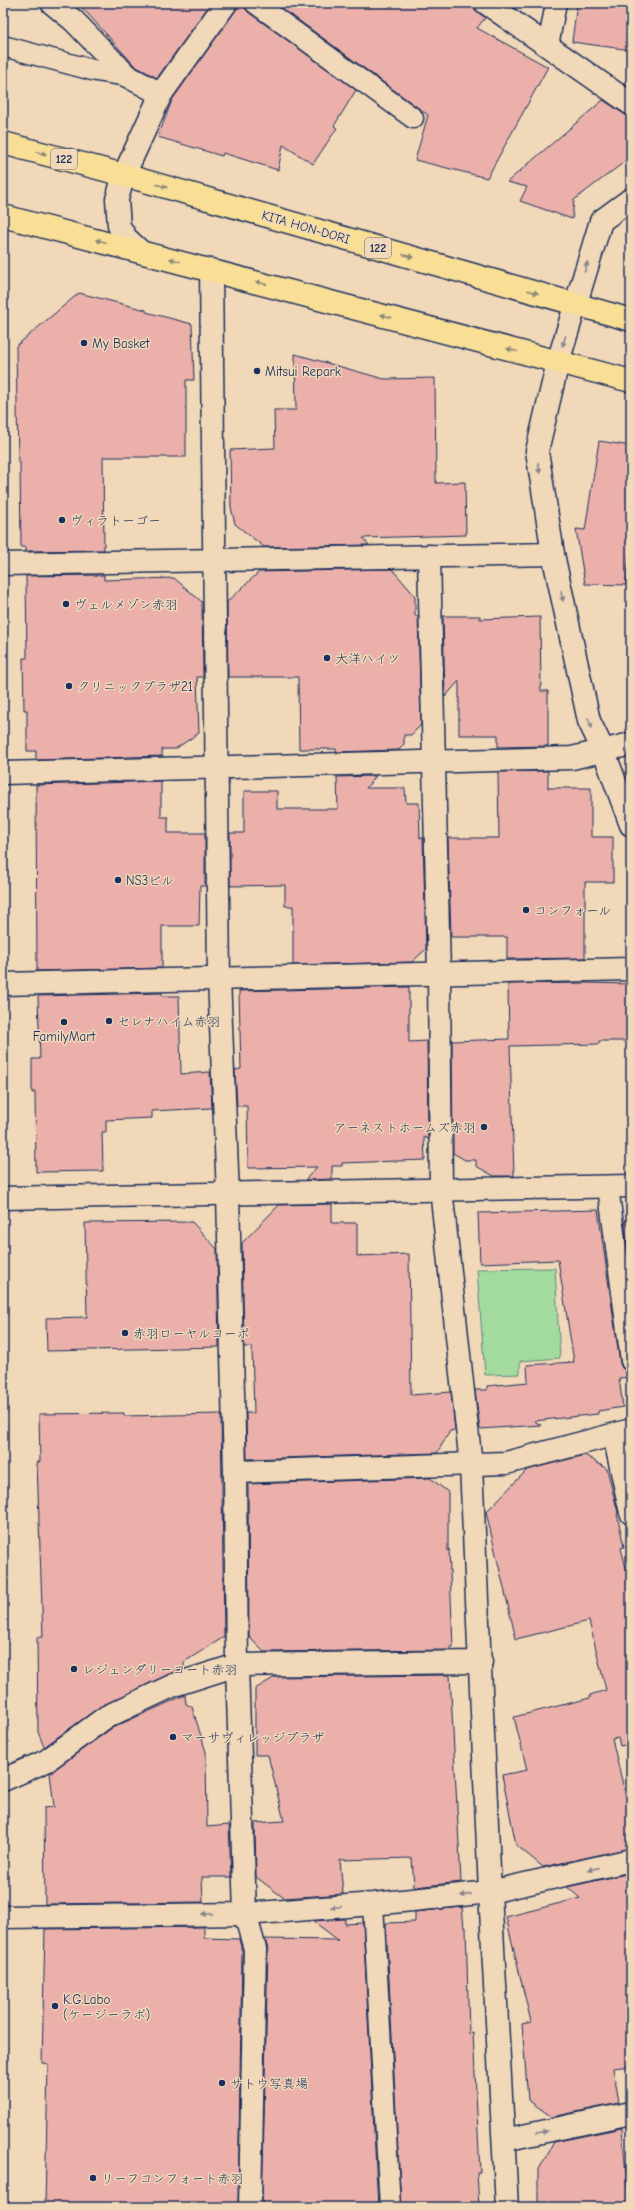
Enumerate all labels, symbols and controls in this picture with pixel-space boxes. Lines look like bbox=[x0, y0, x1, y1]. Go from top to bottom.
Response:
road number: 122 bbox=[51, 149, 77, 169]
one-way arrow bbox=[35, 150, 47, 156]
one-way arrow bbox=[156, 183, 168, 189]
street label: KITA HON-DORI bbox=[260, 207, 352, 247]
one-way arrow bbox=[95, 238, 107, 244]
road number: 122 bbox=[365, 238, 391, 258]
one-way arrow bbox=[402, 253, 414, 259]
one-way arrow bbox=[169, 257, 181, 263]
one-way arrow bbox=[583, 260, 589, 272]
one-way arrow bbox=[255, 280, 267, 286]
one-way arrow bbox=[527, 289, 539, 295]
one-way arrow bbox=[380, 313, 393, 319]
place label: My Basket bbox=[92, 336, 151, 351]
one-way arrow bbox=[561, 336, 567, 348]
marker: My Basket bbox=[79, 338, 89, 348]
one-way arrow bbox=[506, 347, 518, 353]
place label: Mitsui Repark bbox=[265, 364, 342, 379]
marker: Mitsui Repark bbox=[252, 366, 262, 376]
one-way arrow bbox=[537, 462, 543, 474]
place label: ヴィラトーゴー bbox=[70, 513, 161, 528]
marker: ヴィラトーゴー bbox=[57, 515, 67, 525]
one-way arrow bbox=[560, 590, 566, 602]
place label: ヴェルメゾン赤羽 bbox=[74, 597, 178, 612]
marker: ヴェルメゾン赤羽 bbox=[61, 599, 71, 609]
place label: 大洋ハイツ bbox=[335, 651, 400, 666]
marker: 大洋ハイツ bbox=[322, 653, 332, 663]
place label: クリニックプラザ21 bbox=[77, 679, 193, 694]
marker: クリニックプラザ21 bbox=[64, 681, 74, 691]
one-way arrow bbox=[588, 717, 594, 729]
place label: NS3ビル bbox=[126, 873, 174, 888]
marker: NS3ビル bbox=[113, 875, 123, 885]
place label: コンフォール bbox=[534, 903, 611, 918]
marker: コンフォール bbox=[521, 905, 531, 915]
place label: セレナハイム赤羽 bbox=[117, 1014, 220, 1029]
marker: セレナハイム赤羽 bbox=[104, 1016, 114, 1026]
marker: FamilyMart bbox=[59, 1017, 69, 1027]
place label: FamilyMart bbox=[33, 1029, 96, 1044]
place label: アーネストホームズ赤羽 bbox=[334, 1120, 476, 1135]
marker: アーネストホームズ赤羽 bbox=[479, 1122, 489, 1132]
place label: 赤羽ローヤルコーポ bbox=[133, 1326, 250, 1341]
marker: 赤羽ローヤルコーポ bbox=[120, 1328, 130, 1338]
place label: レジェンダリーコート赤羽 bbox=[82, 1662, 237, 1677]
marker: レジェンダリーコート赤羽 bbox=[69, 1664, 79, 1674]
place label: マーサヴィレッジプラザ bbox=[181, 1730, 325, 1745]
marker: マーサヴィレッジプラザ bbox=[168, 1732, 178, 1742]
one-way arrow bbox=[587, 1866, 599, 1872]
one-way arrow bbox=[460, 1892, 472, 1898]
one-way arrow bbox=[330, 1903, 342, 1910]
one-way arrow bbox=[200, 1911, 213, 1917]
place label: K.G.Labo (ケージーラボ) bbox=[63, 1992, 150, 2022]
marker: K.G.Labo (ケージーラボ) bbox=[50, 2001, 60, 2011]
place label: サトウ写真場 bbox=[230, 2076, 308, 2091]
marker: サトウ写真場 bbox=[217, 2078, 227, 2088]
one-way arrow bbox=[536, 2129, 548, 2135]
place label: リーフコンフォート赤羽 bbox=[101, 2171, 243, 2186]
marker: リーフコンフォート赤羽 bbox=[88, 2173, 98, 2183]

